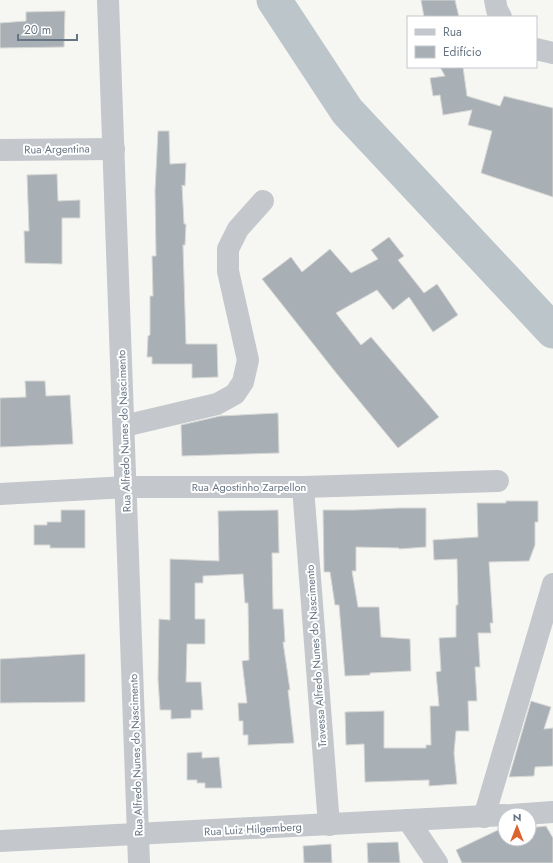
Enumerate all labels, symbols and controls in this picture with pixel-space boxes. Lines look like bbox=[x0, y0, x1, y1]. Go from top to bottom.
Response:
scale bar bbox=[18, 16, 77, 42]
legend bbox=[407, 16, 537, 68]
text: 20 m bbox=[24, 21, 51, 39]
text: Rua bbox=[443, 23, 462, 41]
text: Edifício bbox=[443, 43, 482, 61]
street label: Rua Argentina bbox=[24, 140, 90, 158]
street label: Rua Alfredo Nunes do Nascimento bbox=[113, 350, 135, 512]
street label: Rua Agostinho Zarpellon bbox=[192, 479, 306, 495]
street label: Travessa Alfredo Nunes do Nascimento bbox=[302, 564, 330, 748]
street label: Rua Alfredo Nunes do Nascimento bbox=[125, 674, 147, 836]
north arrow bbox=[497, 807, 537, 847]
text: N bbox=[513, 809, 521, 825]
street label: Rua Luiz Hilgemberg bbox=[204, 818, 302, 840]

